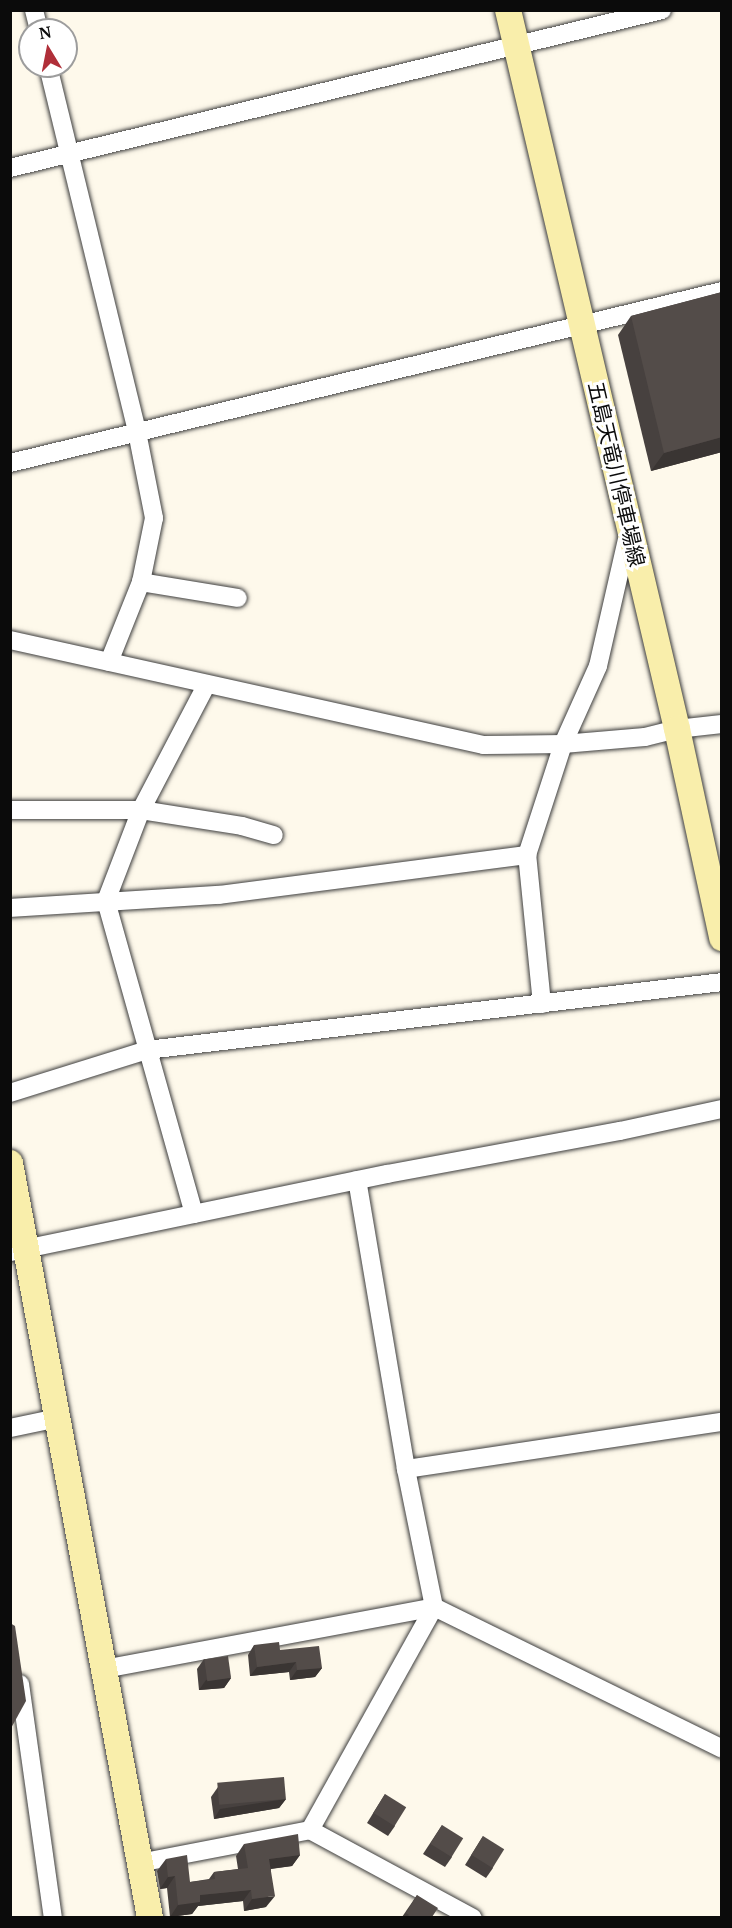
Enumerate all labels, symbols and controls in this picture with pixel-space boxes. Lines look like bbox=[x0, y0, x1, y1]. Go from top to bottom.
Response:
north arrow bbox=[18, 18, 78, 78]
text: N bbox=[37, 20, 53, 44]
street label: 五島天竜川停車場線 bbox=[583, 379, 651, 569]

